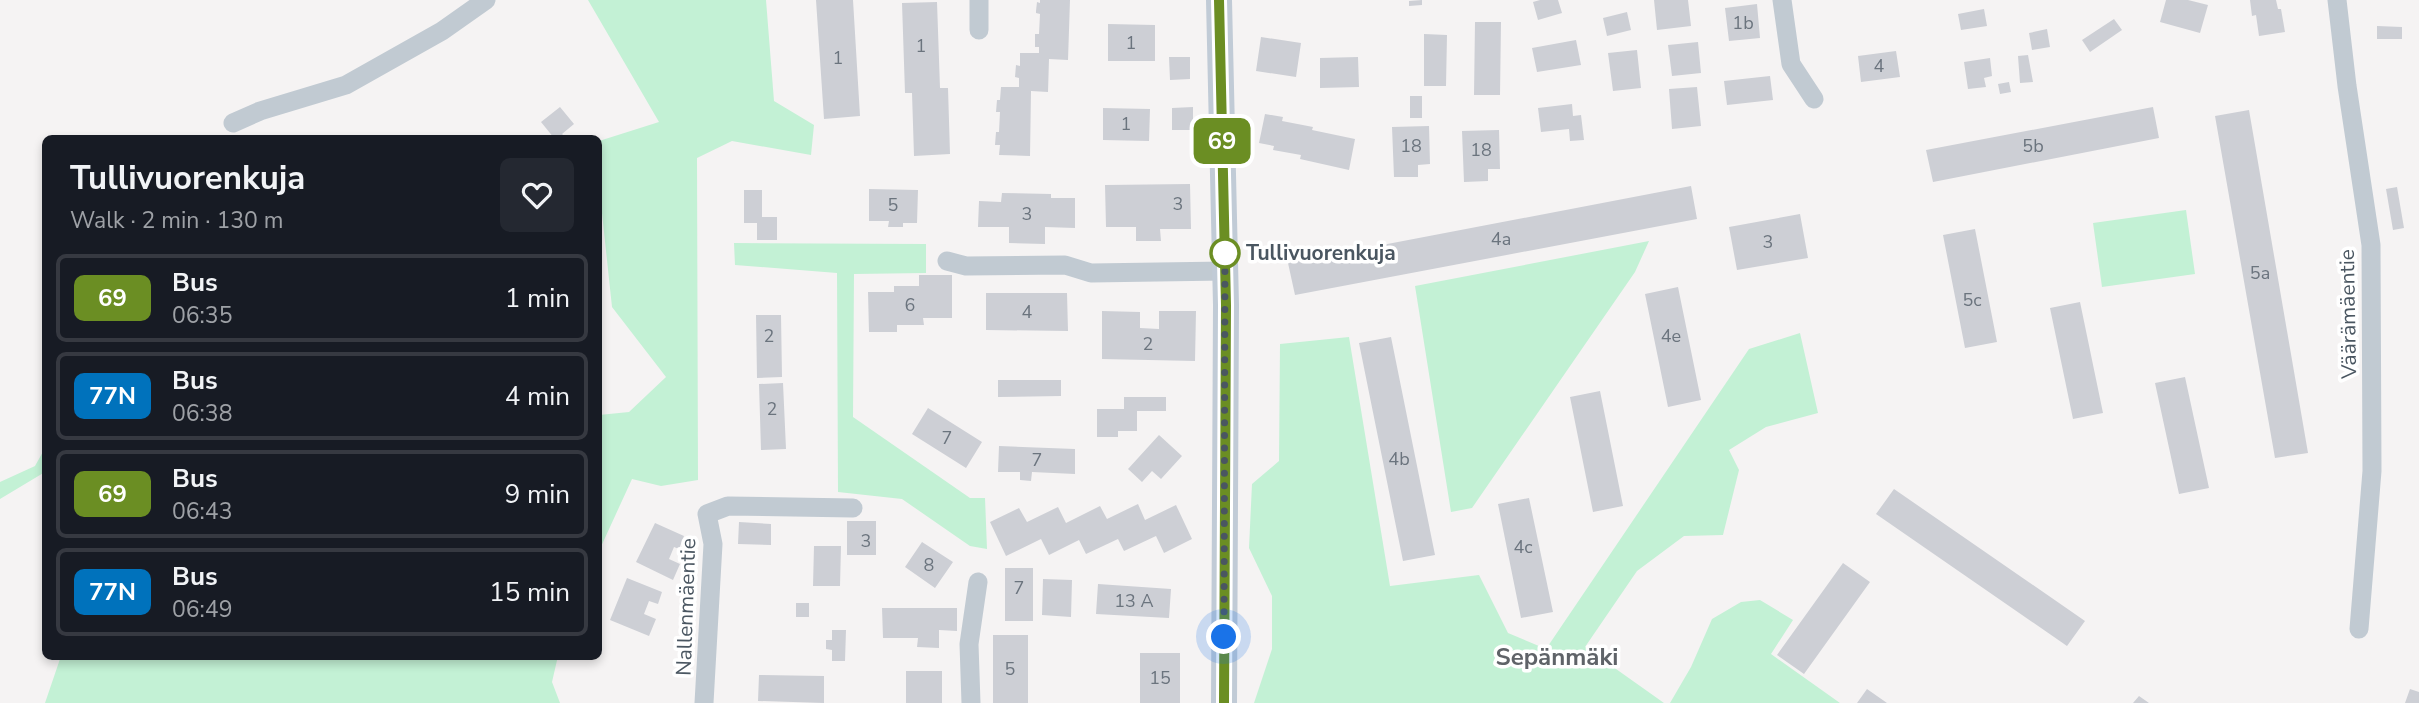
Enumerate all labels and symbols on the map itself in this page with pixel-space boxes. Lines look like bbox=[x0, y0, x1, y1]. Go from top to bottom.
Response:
house number: 1b bbox=[1732, 11, 1754, 35]
house number: 1 bbox=[1126, 31, 1136, 55]
house number: 1 bbox=[916, 34, 926, 58]
house number: 1 bbox=[833, 46, 843, 70]
house number: 4 bbox=[1874, 54, 1885, 78]
house number: 1 bbox=[1121, 112, 1131, 136]
line badge: 69 bbox=[1190, 118, 1254, 164]
house number: 18 bbox=[1400, 134, 1422, 158]
house number: 5b bbox=[2022, 134, 2044, 158]
house number: 18 bbox=[1470, 138, 1492, 162]
house number: 3 bbox=[1173, 192, 1183, 216]
house number: 5 bbox=[888, 193, 898, 217]
house number: 3 bbox=[1022, 202, 1032, 226]
house number: 4a bbox=[1491, 227, 1511, 251]
house number: 3 bbox=[1763, 230, 1773, 254]
marker: Tullivuorenkuja bbox=[1210, 238, 1240, 268]
place label: Tullivuorenkuja bbox=[1246, 239, 1396, 267]
street label: Väärämäentie bbox=[2333, 249, 2363, 380]
house number: 5a bbox=[2250, 261, 2270, 285]
house number: 5c bbox=[1962, 288, 1982, 312]
house number: 6 bbox=[905, 293, 915, 317]
house number: 4 bbox=[1022, 300, 1033, 324]
house number: 2 bbox=[764, 324, 774, 348]
house number: 4e bbox=[1661, 324, 1681, 348]
house number: 2 bbox=[1143, 332, 1153, 356]
house number: 2 bbox=[767, 397, 777, 421]
house number: 7 bbox=[942, 426, 952, 450]
house number: 4b bbox=[1388, 447, 1410, 471]
house number: 7 bbox=[1032, 448, 1042, 472]
house number: 3 bbox=[861, 529, 871, 553]
house number: 4c bbox=[1513, 535, 1533, 559]
street label: Nallenmäentie bbox=[670, 538, 702, 676]
house number: 8 bbox=[924, 553, 934, 577]
house number: 7 bbox=[1014, 576, 1024, 600]
house number: 13 A bbox=[1114, 589, 1154, 613]
your location bbox=[1206, 619, 1241, 654]
district label: Sepänmäki bbox=[1496, 641, 1618, 673]
house number: 5 bbox=[1005, 657, 1015, 681]
house number: 15 bbox=[1149, 666, 1171, 690]

